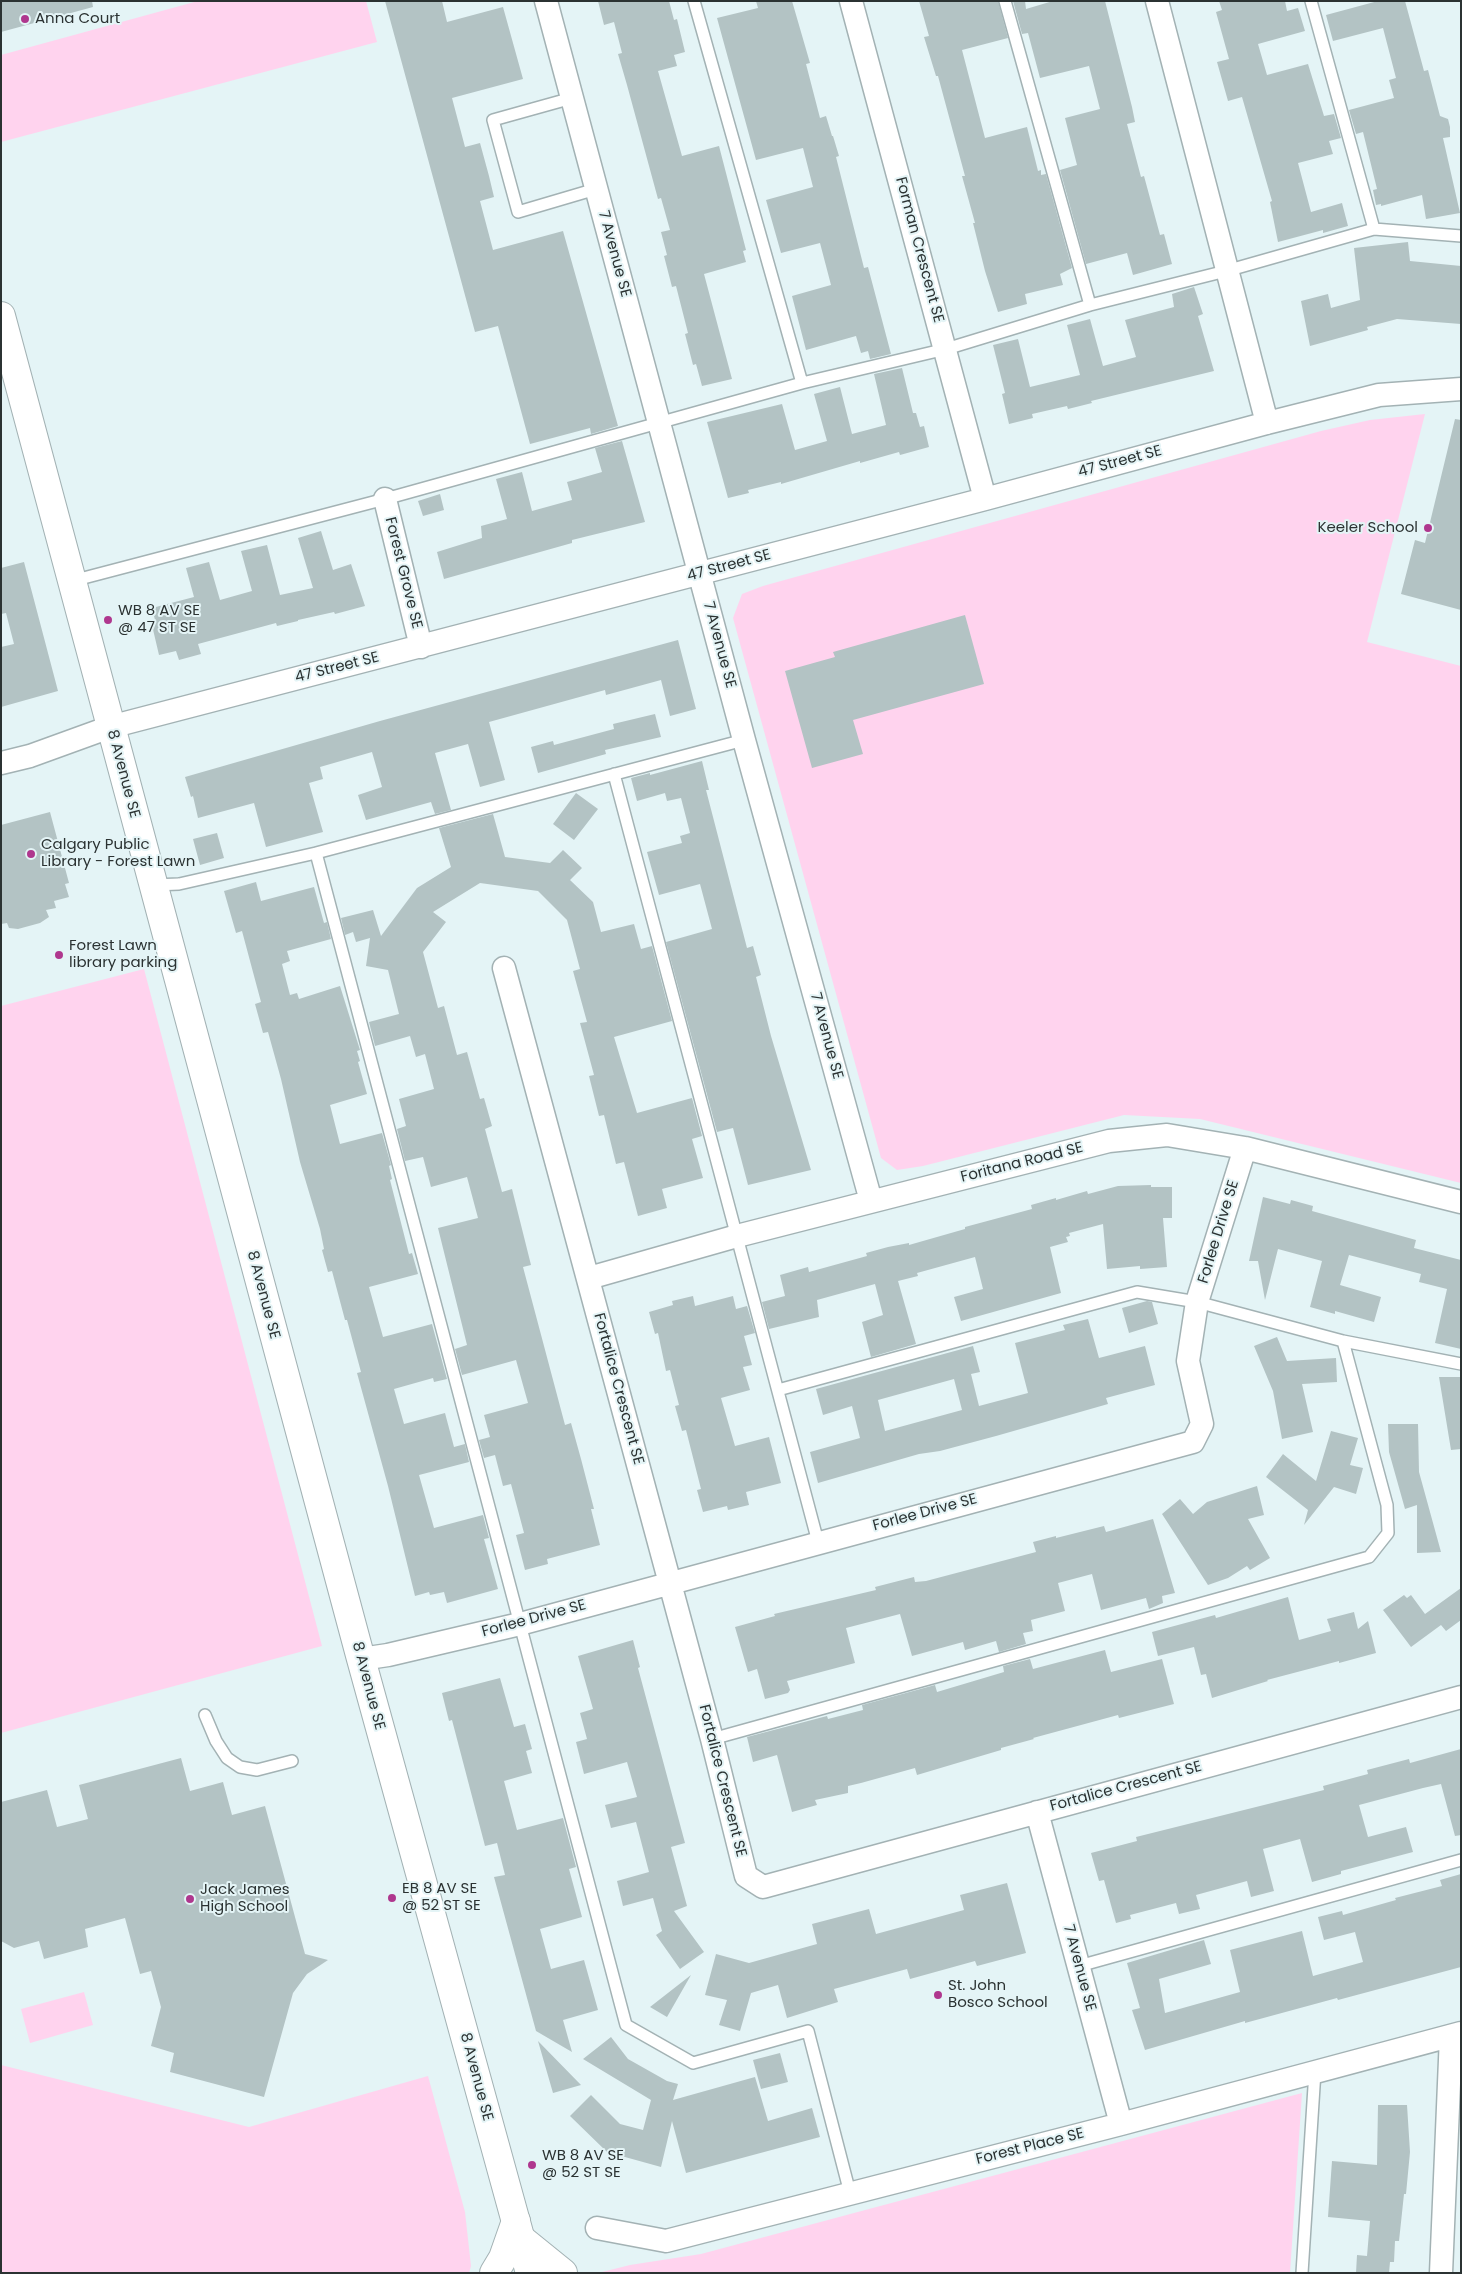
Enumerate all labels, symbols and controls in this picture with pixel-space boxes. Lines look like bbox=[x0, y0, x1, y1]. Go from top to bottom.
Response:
place label: Anna Court bbox=[35, 10, 120, 28]
marker: Anna Court bbox=[19, 13, 31, 25]
street label: Forman Crescent SE bbox=[891, 175, 947, 325]
street label: 7 Avenue SE bbox=[594, 209, 634, 299]
street label: 47 Street SE bbox=[1076, 442, 1164, 482]
street label: Forest Grove SE bbox=[380, 515, 426, 631]
place label: Keeler School bbox=[1317, 519, 1418, 537]
marker: Keeler School bbox=[1422, 522, 1434, 534]
street label: 47 Street SE bbox=[685, 546, 773, 586]
street label: 7 Avenue SE bbox=[699, 600, 739, 690]
place label: WB 8 AV SE @ 47 ST SE bbox=[118, 602, 200, 637]
marker: WB 8 AV SE @ 47 ST SE bbox=[102, 614, 114, 626]
street label: 47 Street SE bbox=[293, 649, 381, 687]
street label: 8 Avenue SE bbox=[103, 728, 143, 820]
place label: Calgary Public Library - Forest Lawn bbox=[41, 836, 195, 871]
marker: Calgary Public Library - Forest Lawn bbox=[25, 848, 37, 860]
place label: Forest Lawn library parking bbox=[69, 937, 177, 972]
marker: Forest Lawn library parking bbox=[53, 949, 65, 961]
street label: 7 Avenue SE bbox=[806, 991, 846, 1081]
street label: Foritana Road SE bbox=[959, 1139, 1085, 1187]
street label: Forlee Drive SE bbox=[1195, 1178, 1243, 1286]
street label: 8 Avenue SE bbox=[243, 1249, 283, 1341]
street label: Fortalice Crescent SE bbox=[589, 1311, 647, 1467]
street label: Forlee Drive SE bbox=[871, 1490, 979, 1536]
street label: Forlee Drive SE bbox=[480, 1596, 588, 1642]
street label: 8 Avenue SE bbox=[348, 1640, 388, 1732]
street label: Fortalice Crescent SE bbox=[694, 1703, 750, 1859]
street label: Fortalice Crescent SE bbox=[1048, 1758, 1204, 1816]
place label: EB 8 AV SE @ 52 ST SE bbox=[402, 1880, 481, 1915]
place label: Jack James High School bbox=[200, 1881, 290, 1916]
marker: EB 8 AV SE @ 52 ST SE bbox=[386, 1892, 398, 1904]
marker: Jack James High School bbox=[184, 1893, 196, 1905]
street label: 7 Avenue SE bbox=[1059, 1923, 1099, 2013]
place label: St. John Bosco School bbox=[948, 1977, 1048, 2012]
marker: St. John Bosco School bbox=[932, 1989, 944, 2001]
street label: 8 Avenue SE bbox=[456, 2031, 496, 2123]
street label: Forest Place SE bbox=[974, 2125, 1086, 2169]
place label: WB 8 AV SE @ 52 ST SE bbox=[542, 2147, 624, 2182]
marker: WB 8 AV SE @ 52 ST SE bbox=[526, 2159, 538, 2171]

